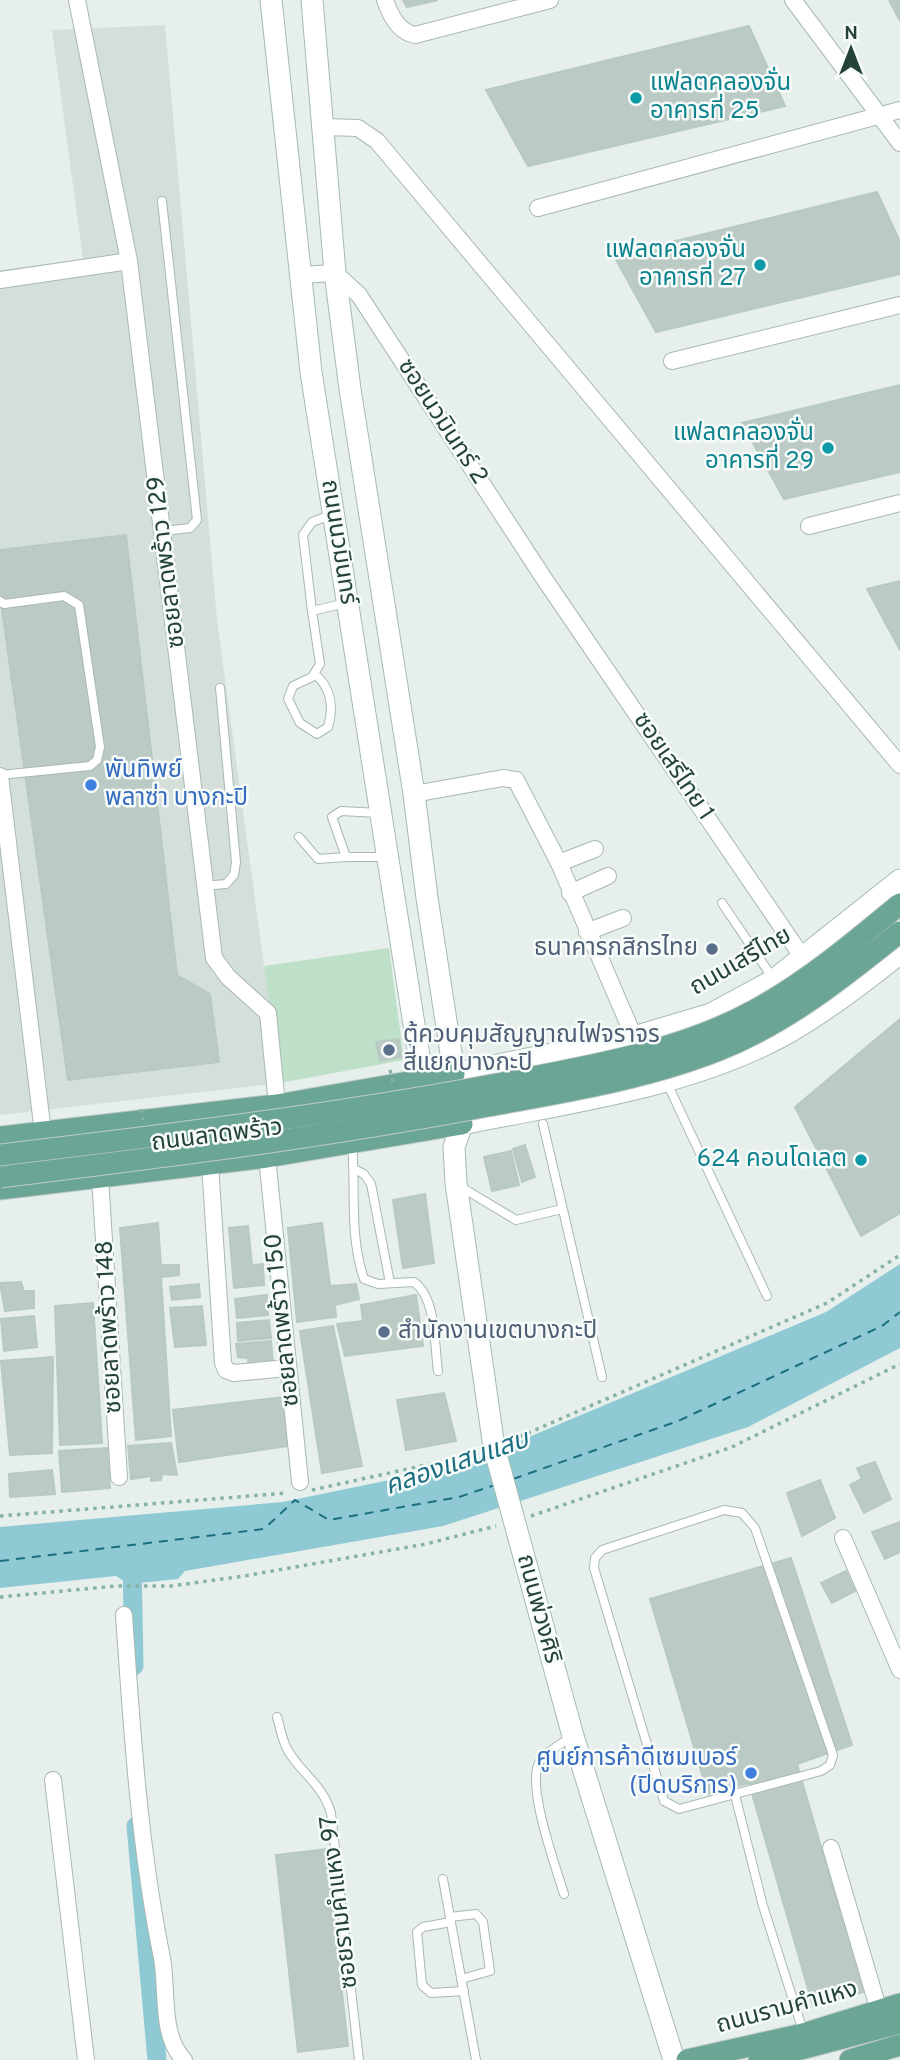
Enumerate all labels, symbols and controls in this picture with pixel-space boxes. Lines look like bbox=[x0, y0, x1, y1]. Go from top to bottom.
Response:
north arrow bbox=[816, 14, 886, 84]
text: N bbox=[844, 22, 858, 46]
place label: แฟลตคลองจั่น อาคารที่ 25 bbox=[650, 66, 791, 127]
marker: แฟลตคลองจั่น อาคารที่ 25 bbox=[628, 90, 644, 106]
place label: แฟลตคลองจั่น อาคารที่ 27 bbox=[605, 233, 746, 294]
marker: แฟลตคลองจั่น อาคารที่ 27 bbox=[752, 257, 768, 273]
street label: ซอยนวมินทร์ 2 bbox=[390, 353, 494, 491]
place label: แฟลตคลองจั่น อาคารที่ 29 bbox=[673, 416, 814, 477]
marker: แฟลตคลองจั่น อาคารที่ 29 bbox=[820, 440, 836, 456]
street label: ซอยลาดพร้าว 129 bbox=[142, 474, 192, 650]
street label: ถนนนวมินทร์ bbox=[313, 477, 363, 608]
street label: ซอยเสรีไทย 1 bbox=[626, 707, 720, 827]
place label: พันทิพย์ พลาซ่า บางกะปิ bbox=[105, 756, 248, 814]
marker: พันทิพย์ พลาซ่า บางกะปิ bbox=[83, 777, 99, 793]
street label: ถนนเสรีไทย bbox=[685, 921, 797, 1003]
place label: ธนาคารกสิกรไทย bbox=[534, 934, 698, 964]
marker: ธนาคารกสิกรไทย bbox=[704, 941, 720, 957]
place label: ตู้ควบคุมสัญญาณไฟจราจร สี่แยกบางกะปิ bbox=[403, 1021, 660, 1079]
marker: ตู้ควบคุมสัญญาณไฟจราจร สี่แยกบางกะปิ bbox=[381, 1042, 397, 1058]
street label: ถนนลาดพร้าว bbox=[150, 1113, 284, 1159]
place label: 624 คอนโดเลต bbox=[697, 1145, 847, 1175]
marker: 624 คอนโดเลต bbox=[853, 1152, 869, 1168]
street label: ซอยลาดพร้าว 150 bbox=[259, 1232, 307, 1408]
street label: ซอยลาดพร้าว 148 bbox=[90, 1240, 130, 1414]
place label: สำนักงานเขตบางกะปิ bbox=[398, 1317, 597, 1347]
marker: สำนักงานเขตบางกะปิ bbox=[376, 1324, 392, 1340]
water label: คลองแสนแสบ bbox=[381, 1423, 535, 1504]
street label: ถนนพ่วงศิริ bbox=[509, 1551, 568, 1667]
place label: ศูนย์การค้าดีเซมเบอร์ (ปิดบริการ) bbox=[536, 1744, 738, 1802]
marker: ศูนย์การค้าดีเซมเบอร์ (ปิดบริการ) bbox=[743, 1765, 759, 1781]
street label: ซอยรามคำแหง 97 bbox=[314, 1814, 366, 1990]
street label: ถนนรามคำแหง bbox=[713, 1975, 861, 2041]

